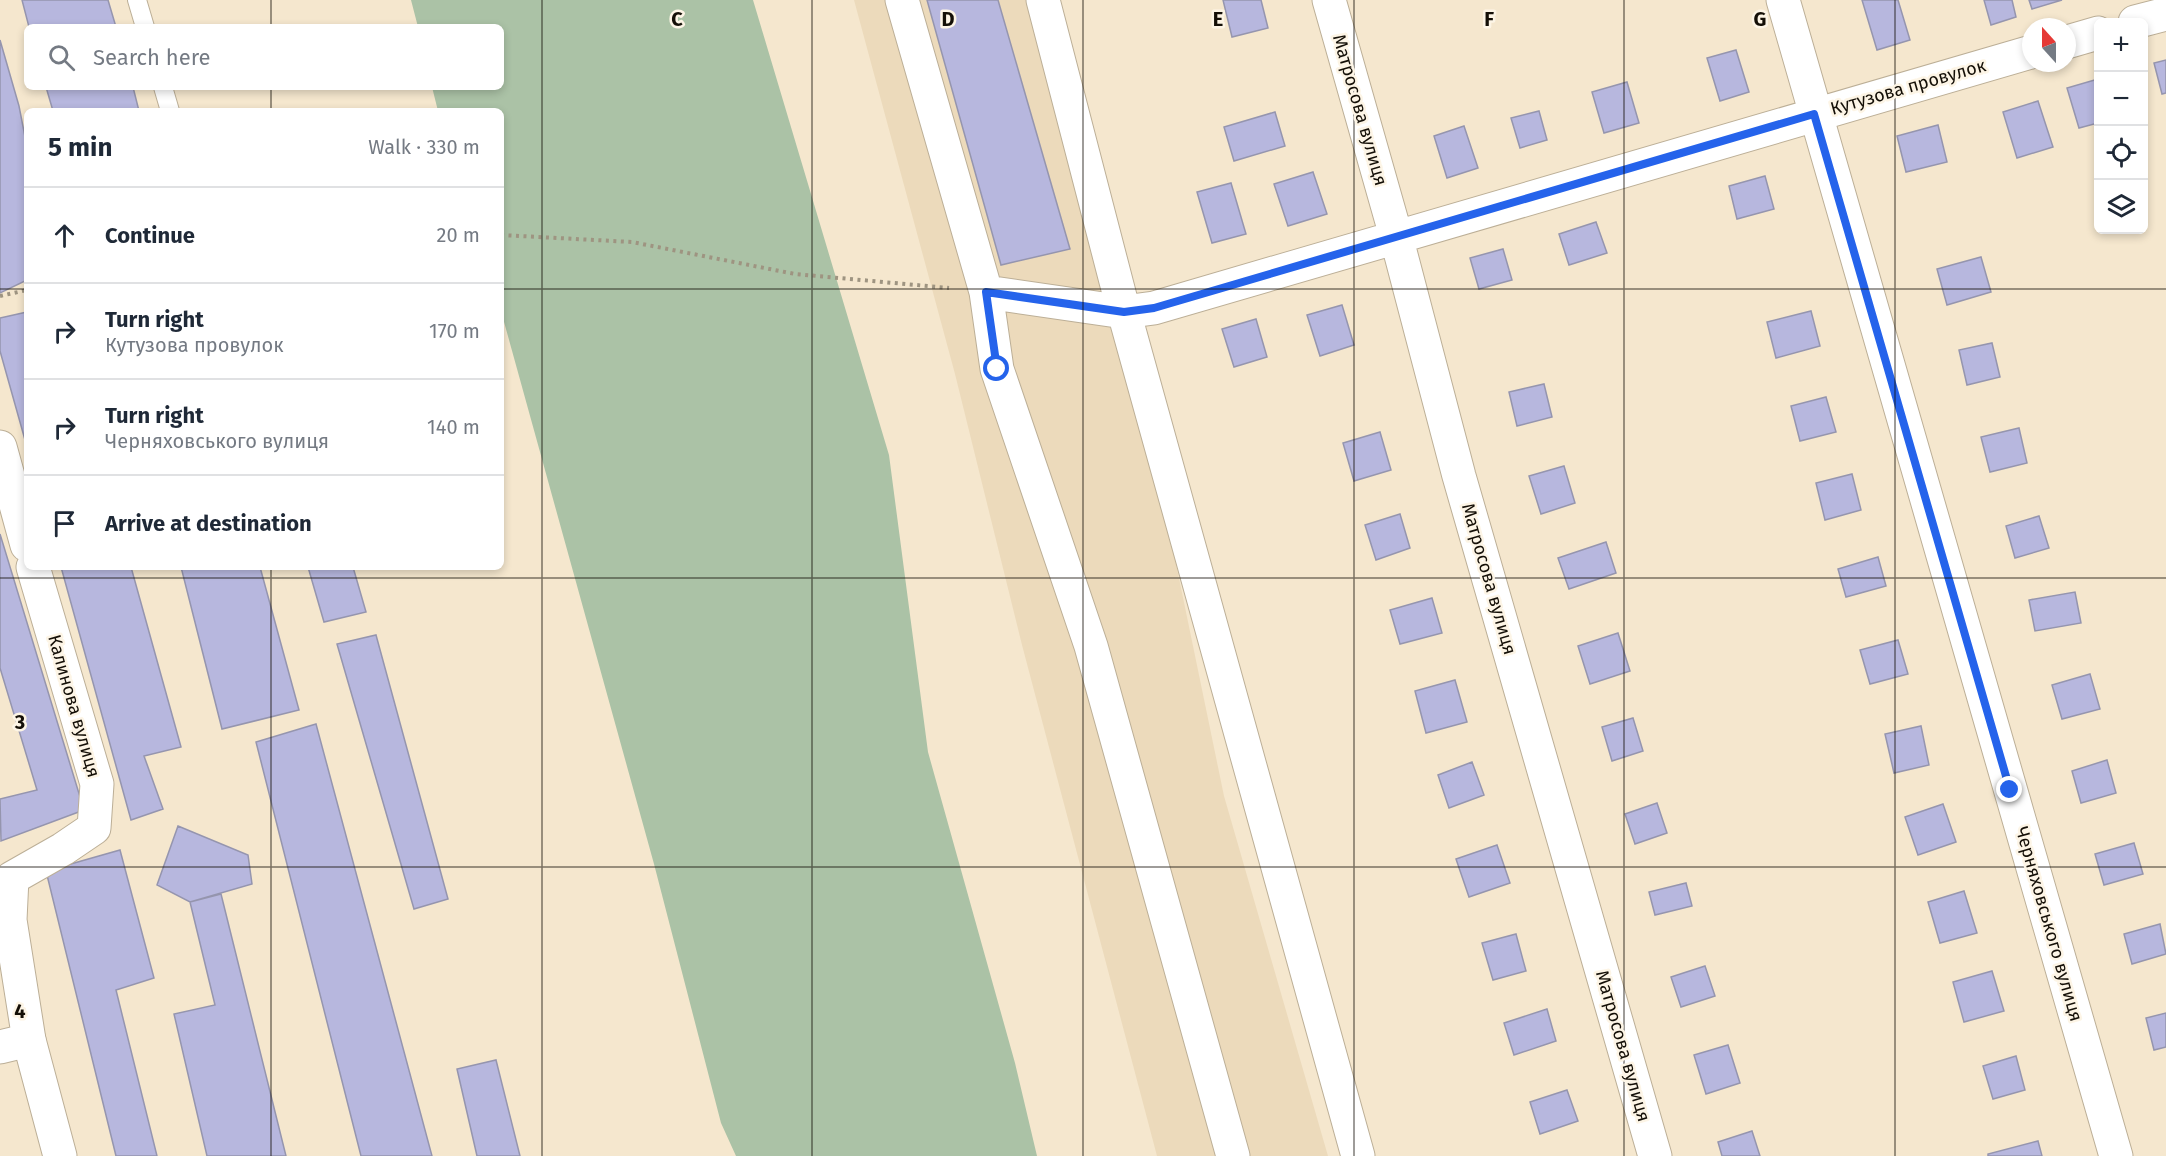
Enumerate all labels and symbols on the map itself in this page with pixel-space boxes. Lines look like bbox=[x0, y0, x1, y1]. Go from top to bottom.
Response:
text: C bbox=[671, 7, 683, 31]
text: D bbox=[941, 7, 955, 31]
text: E bbox=[1213, 7, 1223, 31]
text: F bbox=[1484, 7, 1494, 31]
text: G bbox=[1754, 7, 1766, 31]
north arrow bbox=[2022, 18, 2076, 72]
street label: Матросова вулиця bbox=[1328, 32, 1392, 188]
street label: Кутузова провулок bbox=[1828, 54, 1989, 120]
route start bbox=[983, 355, 1009, 381]
street label: Матросова вулиця bbox=[1457, 501, 1521, 657]
street label: Калинова вулиця bbox=[43, 632, 105, 780]
text: 3 bbox=[14, 710, 25, 734]
route end bbox=[1996, 776, 2022, 802]
street label: Черняховського вулиця bbox=[2011, 824, 2087, 1024]
street label: Матросова вулиця bbox=[1591, 968, 1655, 1124]
text: 4 bbox=[14, 999, 26, 1023]

